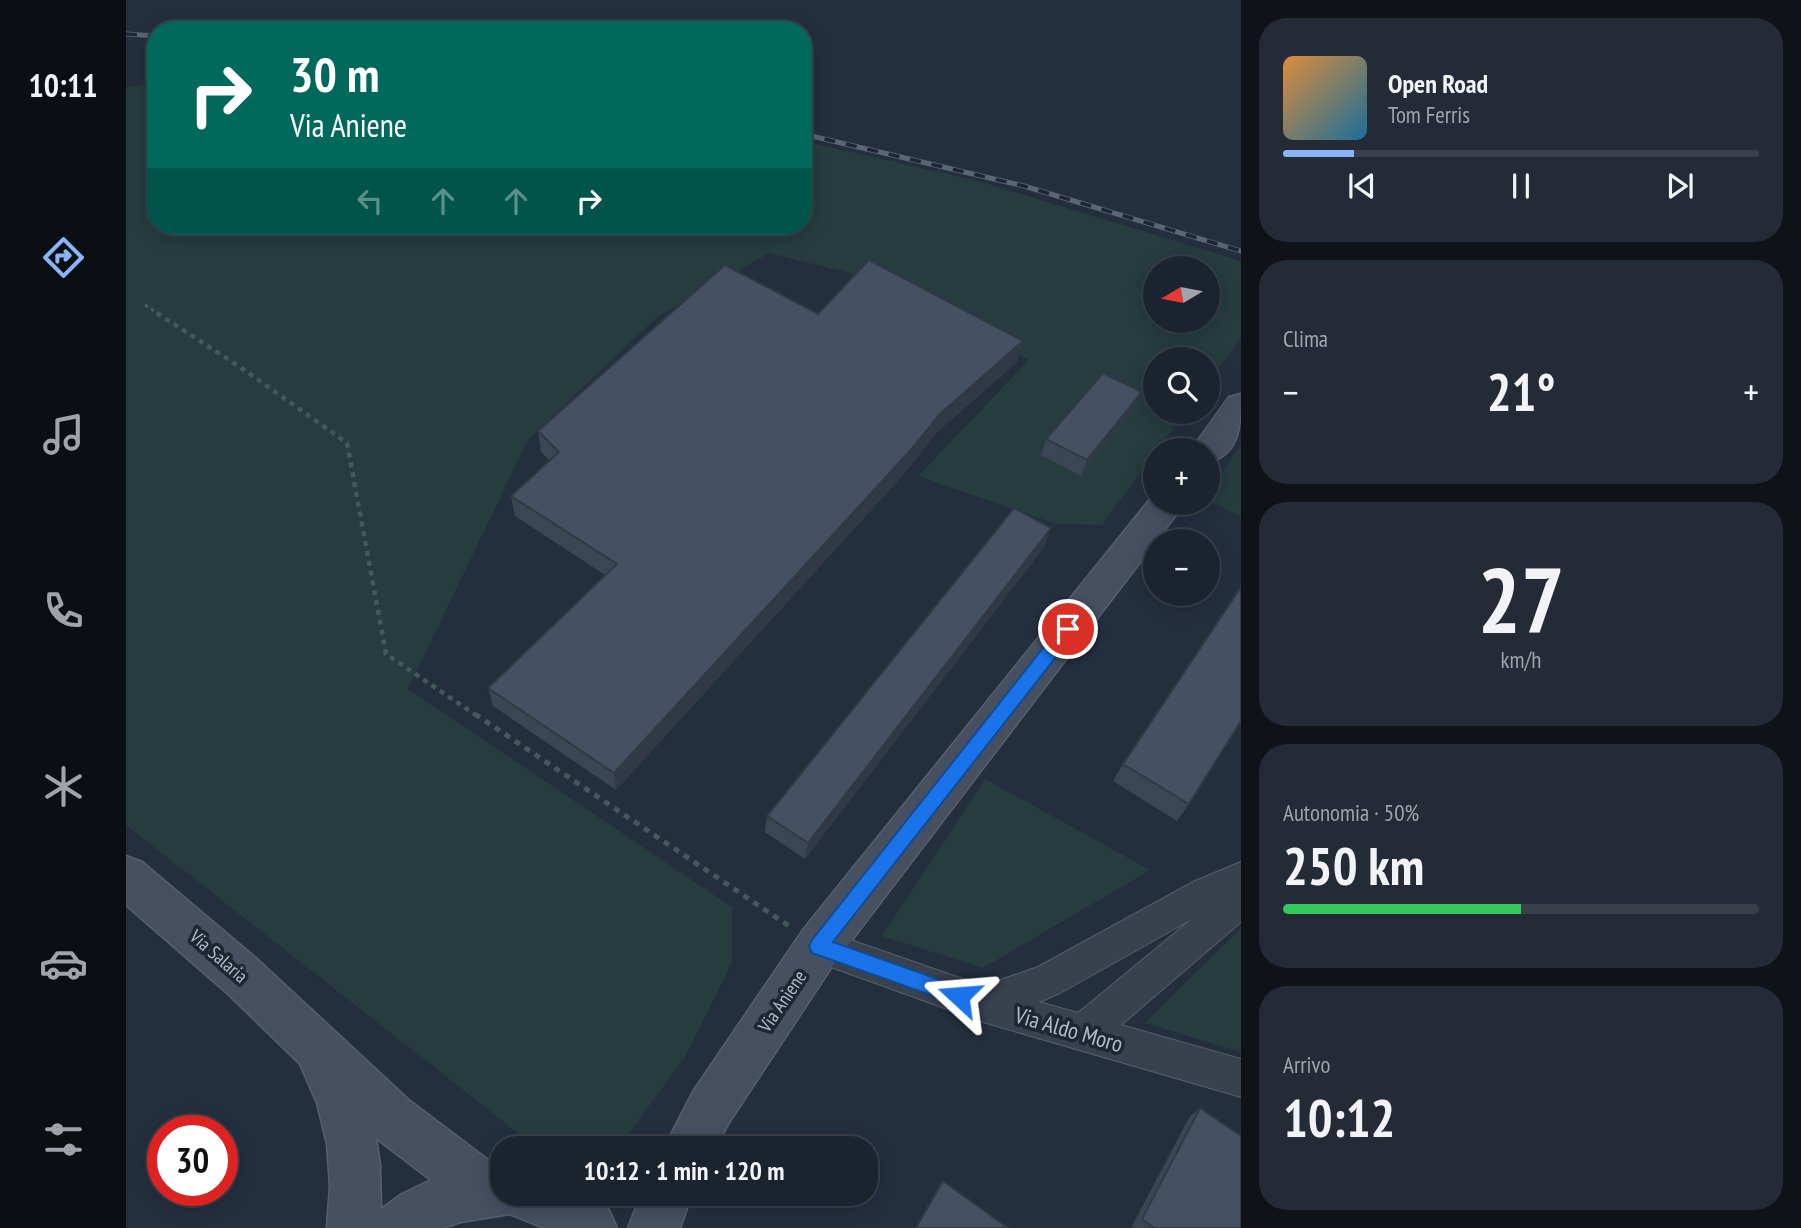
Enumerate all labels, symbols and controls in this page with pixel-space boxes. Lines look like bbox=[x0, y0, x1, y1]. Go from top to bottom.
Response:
text: 30 m bbox=[290, 42, 379, 106]
icon: right bbox=[175, 49, 266, 140]
text: 10:11 bbox=[28, 64, 98, 106]
text: Open Road bbox=[1388, 67, 1488, 100]
text: Tom Ferris bbox=[1388, 100, 1470, 129]
text: Via Aniene bbox=[290, 104, 407, 146]
icon: previous bbox=[1343, 167, 1381, 205]
icon: pause bbox=[1502, 167, 1540, 205]
icon: next bbox=[1661, 167, 1699, 205]
icon: left bbox=[351, 182, 389, 220]
icon: ahead bbox=[424, 182, 462, 220]
icon: ahead bbox=[497, 182, 535, 220]
icon: right bbox=[570, 182, 608, 220]
icon: directions bbox=[39, 233, 88, 282]
north arrow bbox=[1143, 256, 1220, 332]
map controls bbox=[1143, 256, 1220, 606]
text: Clima bbox=[1283, 324, 1328, 353]
button: search bbox=[1143, 347, 1220, 424]
text: 21° bbox=[1487, 358, 1555, 425]
text: − bbox=[1283, 367, 1299, 416]
text: + bbox=[1743, 367, 1759, 416]
icon: music bbox=[39, 410, 88, 459]
button: + bbox=[1143, 438, 1220, 515]
button: − bbox=[1143, 529, 1220, 606]
text: 27 bbox=[1478, 540, 1565, 658]
icon: phone bbox=[39, 586, 88, 635]
pin bbox=[1038, 599, 1098, 659]
icon: arrive bbox=[1049, 610, 1087, 648]
text: km/h bbox=[1501, 645, 1541, 674]
icon: climate bbox=[39, 762, 88, 811]
text: Autonomia · 50% bbox=[1283, 798, 1419, 827]
text: 250 km bbox=[1283, 832, 1424, 899]
street label: Via Salaria bbox=[184, 924, 253, 988]
icon: car bbox=[39, 939, 88, 988]
position arrow bbox=[922, 959, 996, 1033]
street label: Via Aniene bbox=[752, 965, 811, 1037]
street label: Via Aldo Moro bbox=[1011, 999, 1126, 1058]
text: Arrivo bbox=[1283, 1050, 1330, 1079]
text: 10:12 bbox=[1283, 1084, 1395, 1151]
icon: filters bbox=[39, 1115, 88, 1164]
speed limit sign: 30 bbox=[147, 1115, 238, 1206]
text: 10:12 · 1 min · 120 m bbox=[584, 1154, 784, 1187]

